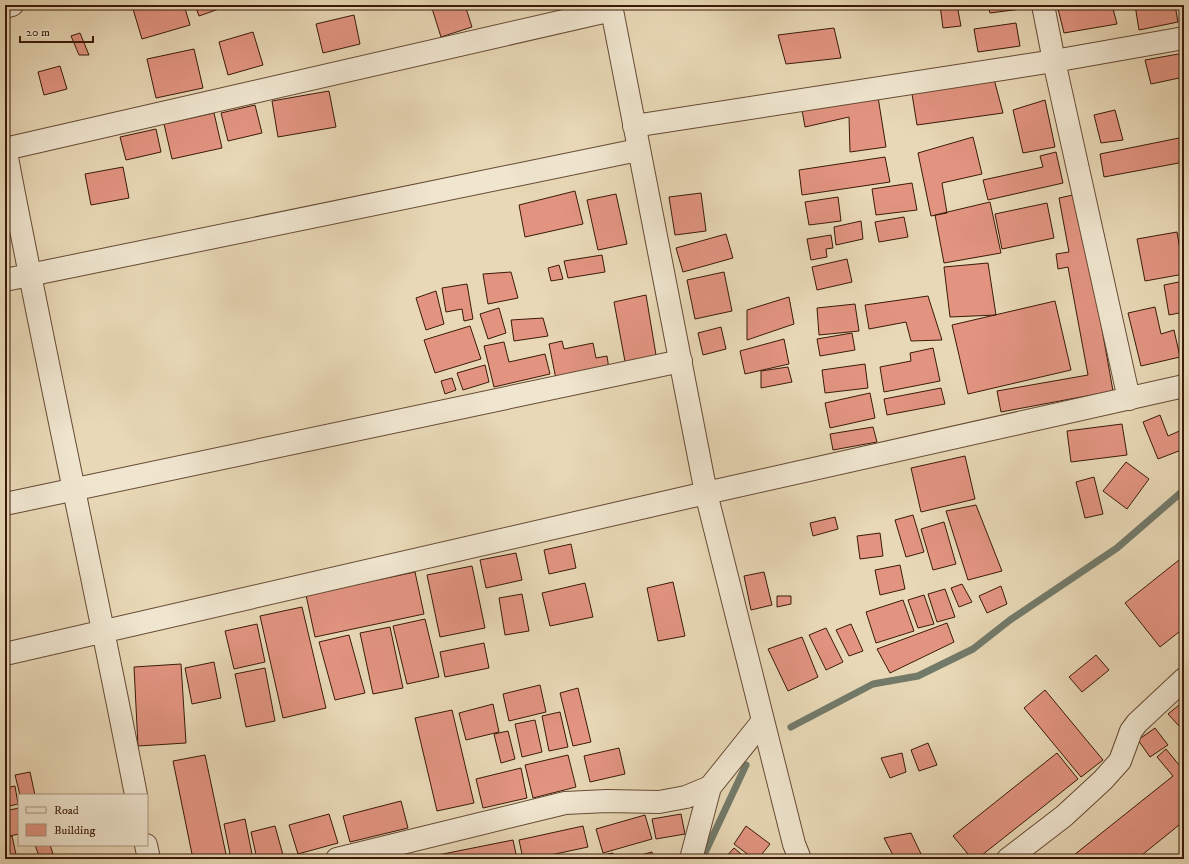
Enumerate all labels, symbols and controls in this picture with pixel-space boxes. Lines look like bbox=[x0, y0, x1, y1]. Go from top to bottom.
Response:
scale bar bbox=[20, 18, 93, 44]
text: 20 m bbox=[26, 25, 50, 40]
legend bbox=[18, 794, 148, 846]
text: Road bbox=[54, 803, 79, 818]
text: Building bbox=[54, 823, 95, 838]

